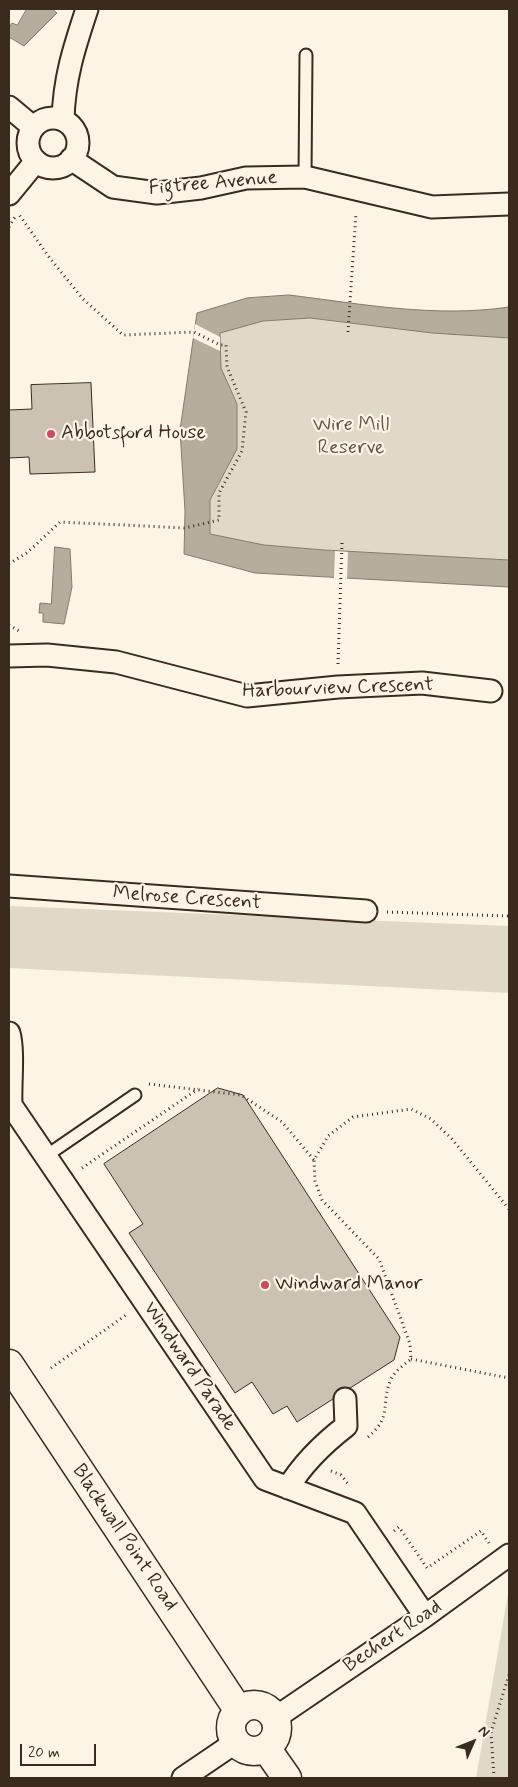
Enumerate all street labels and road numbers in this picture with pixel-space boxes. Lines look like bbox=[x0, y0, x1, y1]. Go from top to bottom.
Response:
street label: Figtree Avenue bbox=[148, 166, 278, 202]
street label: Harbourview Crescent bbox=[242, 674, 434, 704]
street label: Melrose Crescent bbox=[112, 882, 262, 916]
street label: Windward Parade bbox=[137, 1298, 241, 1436]
street label: Blackwall Point Road bbox=[66, 1460, 182, 1616]
street label: Bechert Road bbox=[339, 1595, 447, 1679]

